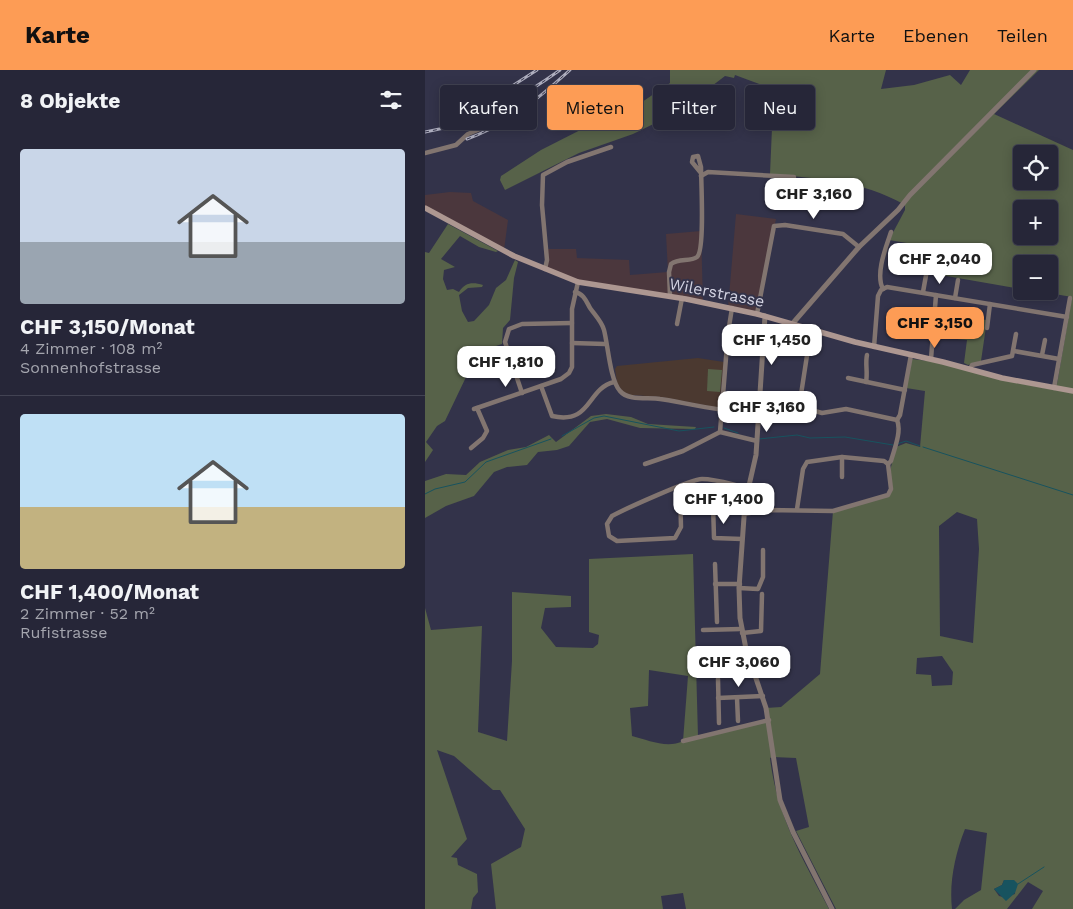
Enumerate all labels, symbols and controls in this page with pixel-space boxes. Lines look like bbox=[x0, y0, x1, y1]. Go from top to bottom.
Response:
text: Karte bbox=[25, 21, 90, 49]
text: Karte bbox=[829, 25, 875, 46]
text: Ebenen bbox=[903, 25, 969, 46]
text: Teilen bbox=[997, 25, 1048, 46]
chip: Kaufen bbox=[440, 85, 537, 130]
chip: Mieten bbox=[547, 85, 643, 130]
chip: Filter bbox=[653, 85, 735, 130]
chip: Neu bbox=[745, 85, 815, 130]
icon: filters bbox=[377, 86, 405, 114]
text: 8 Objekte bbox=[20, 88, 120, 113]
map controls bbox=[1013, 145, 1058, 300]
button: locate bbox=[1013, 145, 1058, 190]
pin: CHF 3,160 bbox=[757, 178, 871, 220]
icon: home bbox=[168, 181, 258, 271]
text: CHF 3,160 bbox=[776, 184, 852, 203]
button: + bbox=[1013, 200, 1058, 245]
pin: CHF 2,040 bbox=[883, 242, 997, 285]
text: CHF 2,040 bbox=[899, 249, 981, 268]
button: − bbox=[1013, 255, 1058, 300]
street label: Wilerstrasse bbox=[668, 274, 766, 311]
pin: CHF 3,150 bbox=[878, 306, 992, 349]
text: CHF 3,150 bbox=[897, 313, 973, 332]
text: CHF 3,150/Monat bbox=[20, 314, 195, 339]
pin: CHF 1,450 bbox=[715, 324, 829, 366]
text: CHF 1,450 bbox=[733, 330, 811, 349]
text: 4 Zimmer · 108 m² bbox=[20, 339, 162, 358]
pin: CHF 1,810 bbox=[449, 346, 563, 388]
text: CHF 1,810 bbox=[468, 352, 544, 371]
text: Sonnenhofstrasse bbox=[20, 358, 161, 377]
pin: CHF 3,160 bbox=[710, 390, 824, 433]
text: CHF 3,160 bbox=[729, 397, 805, 416]
icon: home bbox=[168, 447, 258, 537]
pin: CHF 1,400 bbox=[667, 482, 781, 525]
text: CHF 1,400 bbox=[684, 489, 764, 508]
text: CHF 1,400/Monat bbox=[20, 579, 199, 604]
text: 2 Zimmer · 52 m² bbox=[20, 604, 155, 623]
text: Rufistrasse bbox=[20, 623, 107, 642]
pin: CHF 3,060 bbox=[682, 646, 796, 688]
text: CHF 3,060 bbox=[698, 652, 780, 671]

